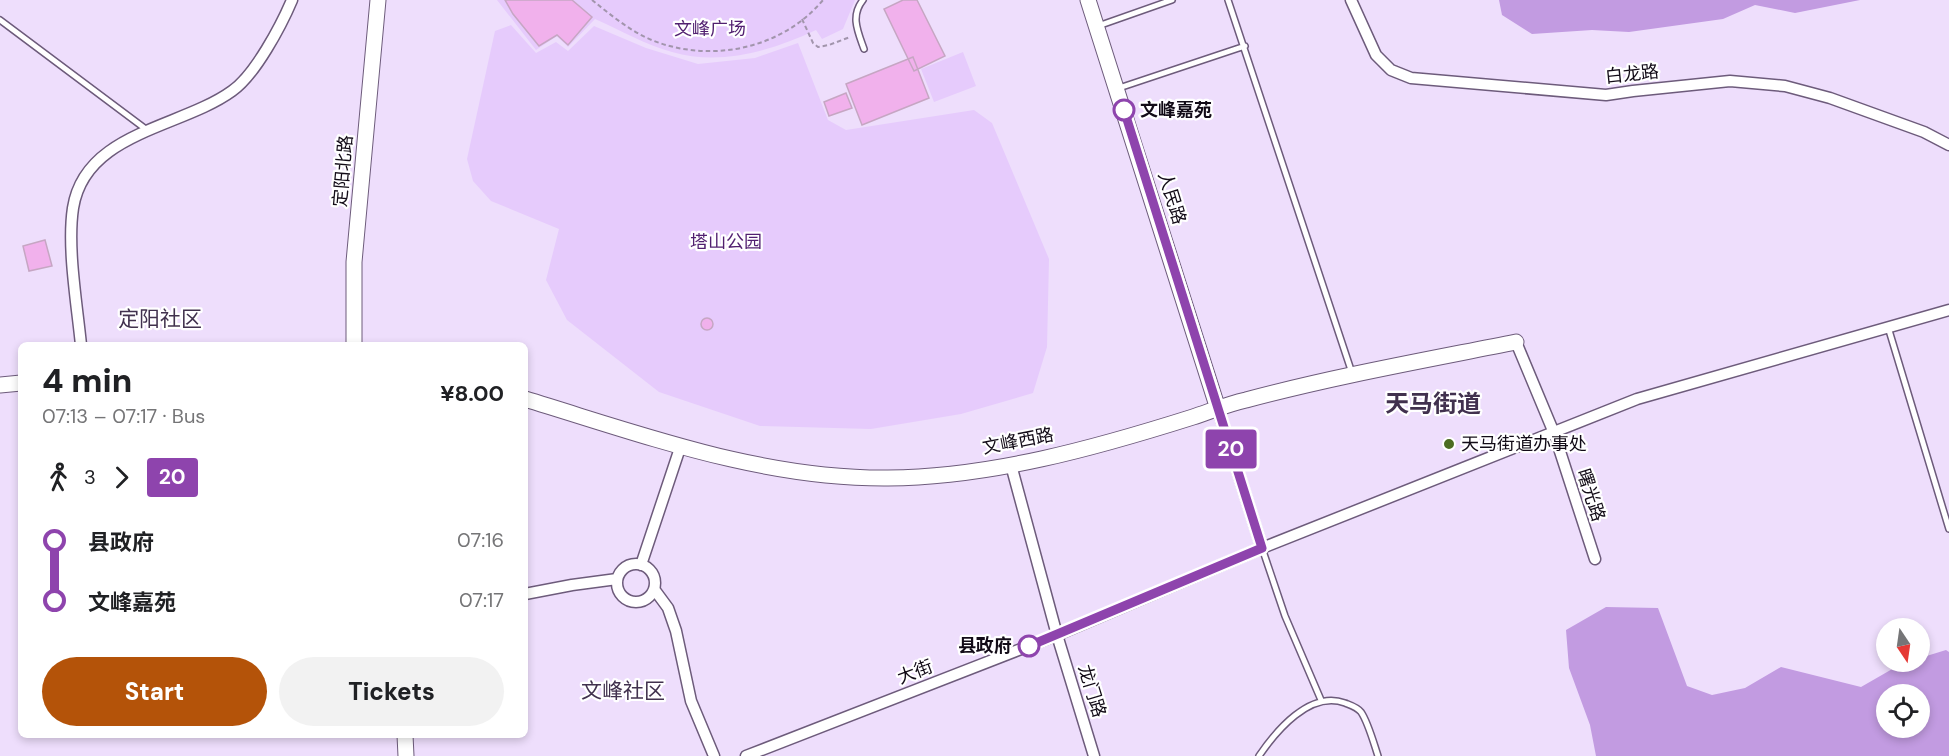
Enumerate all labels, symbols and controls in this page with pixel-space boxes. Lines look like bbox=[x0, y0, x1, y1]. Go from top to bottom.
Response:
park label: 文峰广场 bbox=[674, 17, 746, 41]
street label: 白龙路 bbox=[1604, 59, 1660, 89]
place label: 文峰嘉苑 bbox=[1140, 98, 1212, 122]
marker: 文峰嘉苑 bbox=[1113, 99, 1135, 121]
street label: 定阳北路 bbox=[328, 134, 358, 208]
street label: 人民路 bbox=[1153, 169, 1191, 227]
park label: 塔山公园 bbox=[690, 230, 762, 254]
district label: 定阳社区 bbox=[118, 305, 202, 333]
text: 4 min bbox=[42, 359, 132, 402]
text: ¥8.00 bbox=[440, 379, 504, 408]
district label: 天马街道 bbox=[1385, 388, 1481, 419]
text: 07:13 – 07:17 · Bus bbox=[42, 403, 205, 429]
street label: 文峰西路 bbox=[980, 422, 1056, 460]
line badge: 20 bbox=[1204, 430, 1258, 468]
place label: 天马街道办事处 bbox=[1461, 432, 1587, 456]
text: 20 bbox=[1218, 435, 1244, 463]
marker: 天马街道办事处 bbox=[1442, 437, 1456, 451]
icon: walk bbox=[42, 461, 75, 494]
icon: forward bbox=[105, 461, 138, 494]
text: 20 bbox=[159, 463, 186, 491]
text: 3 bbox=[84, 464, 96, 490]
street label: 曙光路 bbox=[1571, 466, 1611, 524]
text: 07:16 bbox=[457, 527, 504, 553]
text: 县政府 bbox=[88, 528, 154, 557]
text: 07:17 bbox=[459, 587, 504, 613]
text: 文峰嘉苑 bbox=[88, 588, 176, 617]
north arrow bbox=[1876, 618, 1930, 672]
map controls bbox=[1876, 618, 1930, 738]
place label: 县政府 bbox=[958, 634, 1012, 658]
marker: 县政府 bbox=[1018, 635, 1040, 657]
street label: 大街 bbox=[894, 654, 936, 690]
button: Start bbox=[42, 657, 267, 726]
button: Tickets bbox=[279, 657, 504, 726]
street label: 龙门路 bbox=[1073, 662, 1111, 720]
district label: 文峰社区 bbox=[581, 677, 665, 705]
button: locate bbox=[1876, 684, 1930, 738]

